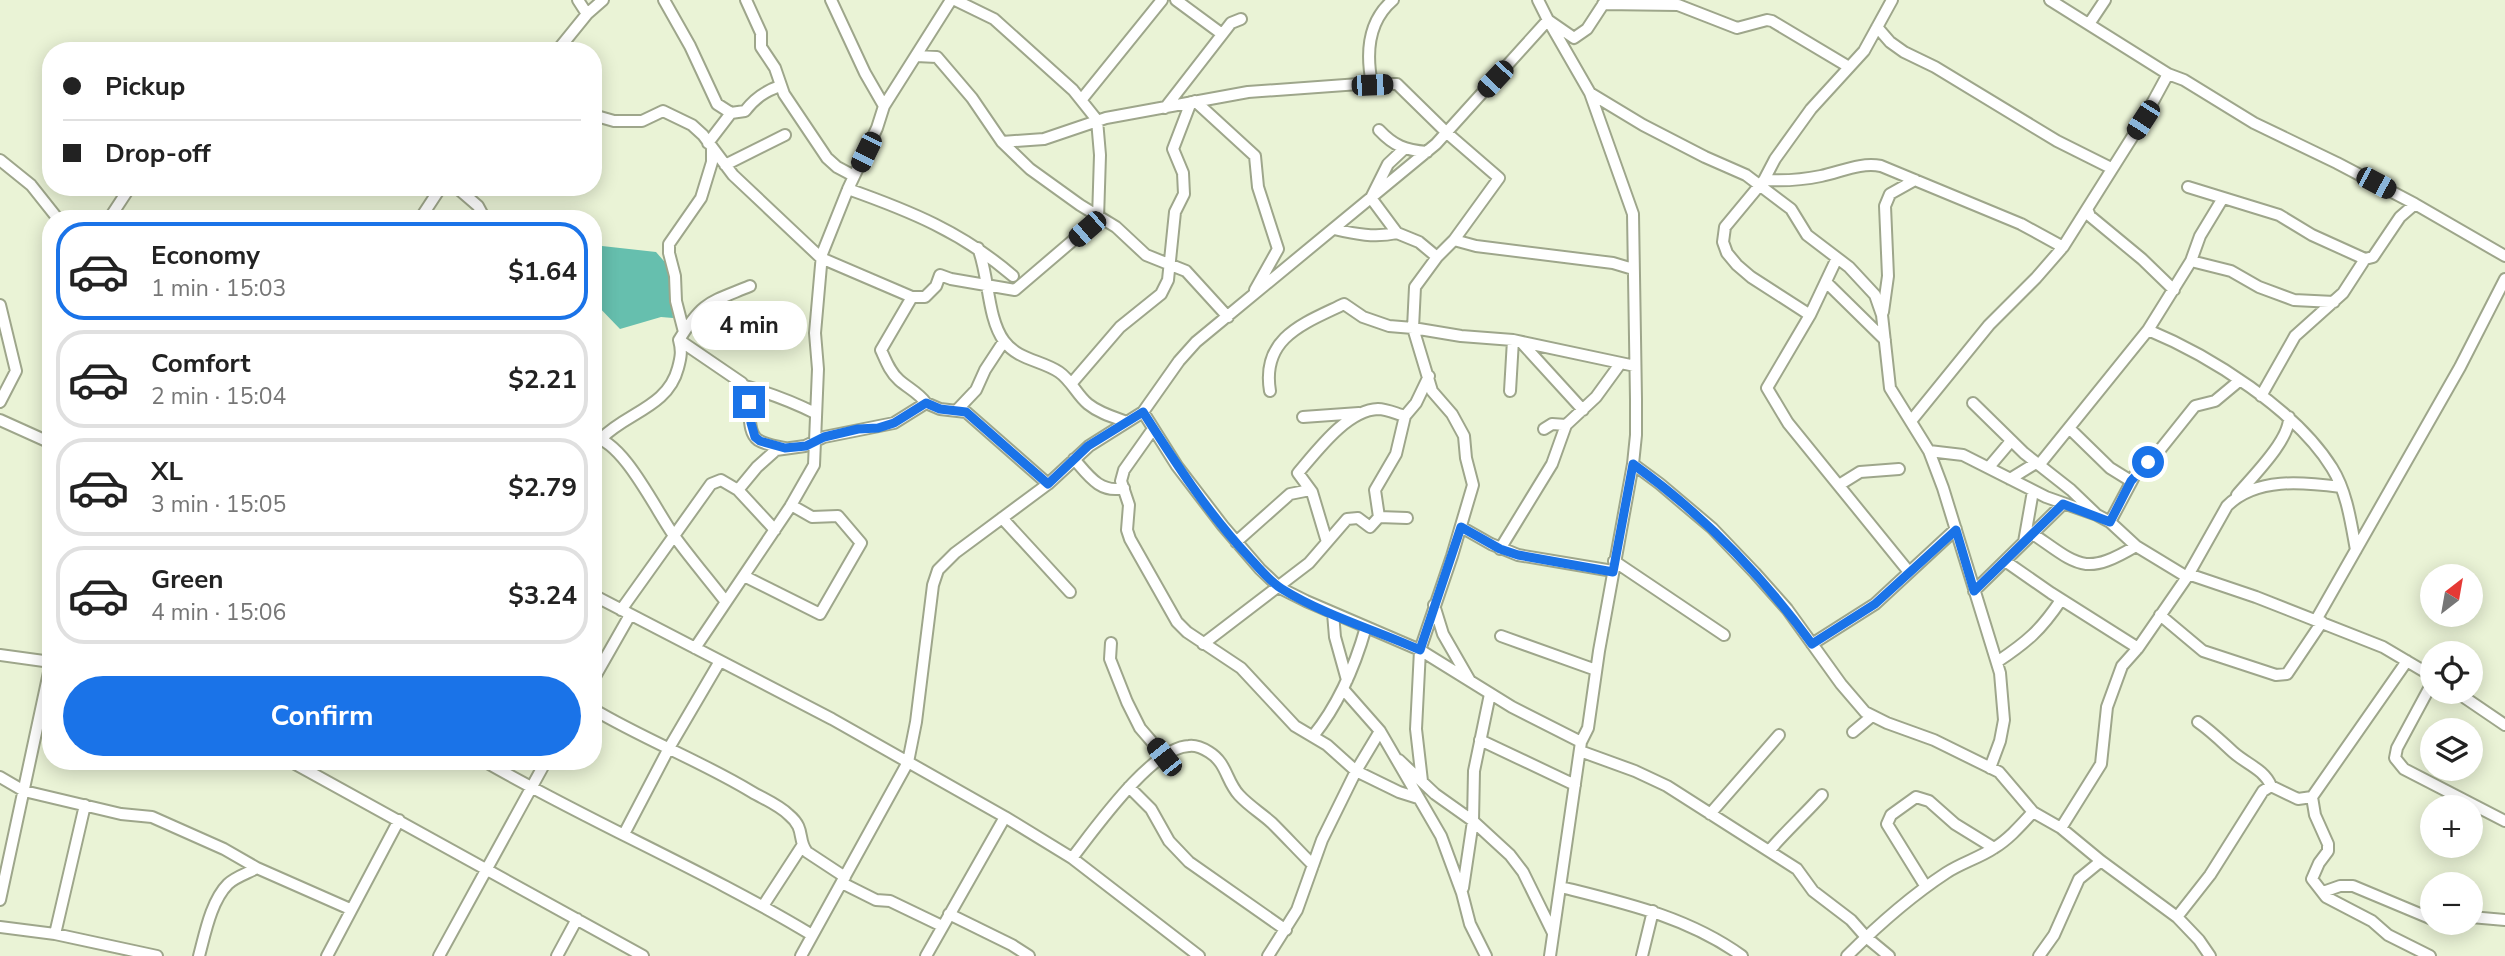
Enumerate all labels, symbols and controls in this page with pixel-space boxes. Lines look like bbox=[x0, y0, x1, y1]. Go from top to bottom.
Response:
car bbox=[1473, 56, 1518, 102]
text: Pickup bbox=[105, 69, 185, 104]
car bbox=[1351, 74, 1394, 96]
car bbox=[2123, 97, 2164, 143]
car bbox=[848, 129, 885, 175]
text: Drop-off bbox=[105, 136, 211, 171]
car bbox=[2353, 164, 2400, 202]
car bbox=[1065, 207, 1110, 251]
text: Economy bbox=[151, 238, 260, 273]
icon: car bbox=[67, 240, 130, 303]
text: $1.64 bbox=[508, 254, 577, 289]
text: 1 min · 15:03 bbox=[151, 273, 286, 304]
callout: 4 min bbox=[691, 300, 807, 350]
text: 4 min bbox=[719, 310, 779, 341]
text: Comfort bbox=[151, 346, 251, 381]
icon: car bbox=[67, 348, 130, 411]
text: $2.21 bbox=[508, 362, 577, 397]
text: 2 min · 15:04 bbox=[151, 381, 286, 412]
route end bbox=[733, 386, 765, 418]
route start bbox=[2132, 446, 2164, 478]
text: XL bbox=[151, 454, 183, 489]
icon: car bbox=[67, 456, 130, 519]
text: $2.79 bbox=[508, 470, 577, 505]
text: 3 min · 15:05 bbox=[151, 489, 286, 520]
text: Green bbox=[151, 562, 224, 597]
icon: car bbox=[67, 564, 130, 627]
north arrow bbox=[2420, 564, 2483, 626]
map controls bbox=[2420, 564, 2483, 935]
text: $3.24 bbox=[508, 578, 577, 613]
text: 4 min · 15:06 bbox=[151, 597, 286, 628]
button: locate bbox=[2420, 641, 2483, 704]
button: Confirm bbox=[63, 676, 581, 756]
button: layers bbox=[2420, 718, 2483, 781]
car bbox=[1143, 734, 1186, 780]
button: + bbox=[2420, 795, 2483, 858]
button: − bbox=[2420, 872, 2483, 935]

